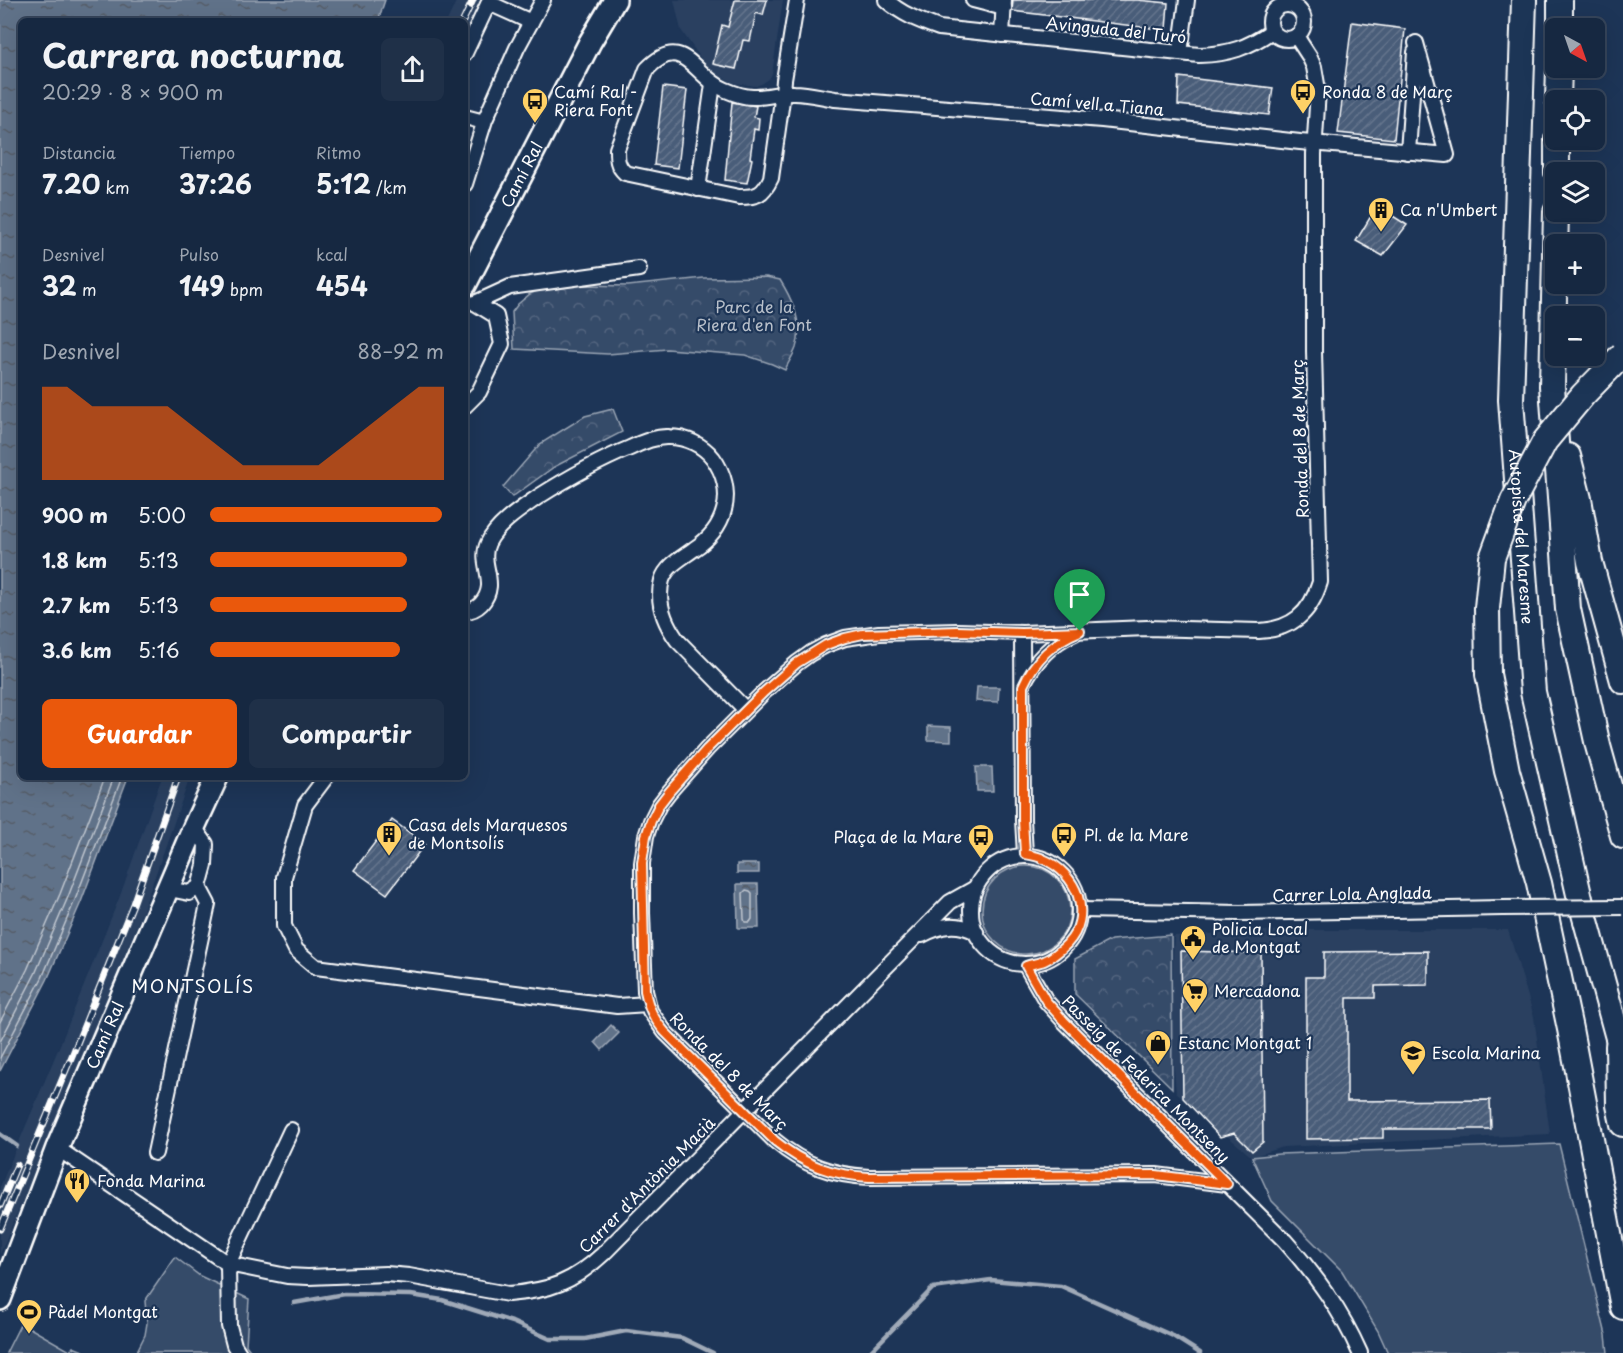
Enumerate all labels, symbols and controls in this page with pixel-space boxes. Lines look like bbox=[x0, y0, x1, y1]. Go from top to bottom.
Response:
street label: Avinguda del Turó bbox=[1045, 10, 1188, 48]
north arrow bbox=[1545, 18, 1605, 78]
map controls bbox=[1545, 18, 1605, 366]
text: Carrera nocturna bbox=[42, 29, 344, 79]
button: share bbox=[381, 38, 444, 101]
text: 20:29 · 8 × 900 m bbox=[42, 77, 223, 107]
bus stop icon: Ronda 8 de Març bbox=[1288, 77, 1318, 115]
place label: Camí Ral - Riera Font bbox=[554, 79, 637, 121]
place label: Ronda 8 de Març bbox=[1322, 79, 1452, 103]
street label: Camí vell a Tiana bbox=[1029, 85, 1165, 121]
bus stop icon: Camí Ral - Riera Font bbox=[520, 86, 550, 124]
button: locate bbox=[1545, 90, 1605, 150]
street label: Camí Ral bbox=[494, 137, 548, 212]
text: Distancia bbox=[42, 140, 116, 164]
text: Tiempo bbox=[179, 140, 235, 164]
text: Ritmo bbox=[316, 140, 361, 164]
button: layers bbox=[1545, 162, 1605, 222]
text: 7.20 bbox=[42, 164, 100, 203]
text: 37:26 bbox=[179, 164, 252, 203]
text: 5:12 bbox=[316, 164, 371, 203]
text: km bbox=[100, 175, 130, 199]
text: /km bbox=[371, 175, 407, 199]
building icon: Ca n'Umbert bbox=[1366, 195, 1396, 233]
place label: Ca n'Umbert bbox=[1400, 197, 1498, 221]
button: + bbox=[1545, 234, 1605, 294]
text: Desnivel bbox=[42, 242, 104, 266]
text: Pulso bbox=[179, 242, 219, 266]
text: kcal bbox=[316, 242, 348, 266]
text: 32 bbox=[42, 266, 77, 305]
text: 149 bbox=[179, 266, 225, 305]
text: 454 bbox=[316, 266, 368, 305]
text: m bbox=[77, 277, 97, 301]
text: bpm bbox=[225, 277, 263, 301]
park label: Parc de la Riera d'en Font bbox=[696, 294, 812, 336]
button: − bbox=[1545, 306, 1605, 366]
text: Desnivel bbox=[42, 336, 120, 366]
text: 88–92 m bbox=[358, 336, 444, 366]
street label: Ronda del 8 de Març bbox=[1284, 359, 1314, 519]
street label: Autopista del Maresme bbox=[1504, 448, 1541, 625]
text: 900 m bbox=[42, 500, 108, 530]
text: 5:00 bbox=[138, 500, 186, 530]
text: 1.8 km bbox=[42, 545, 107, 575]
text: 5:13 bbox=[138, 545, 179, 575]
pin bbox=[1054, 569, 1105, 631]
icon: arrive bbox=[1063, 578, 1096, 611]
text: 2.7 km bbox=[42, 590, 110, 620]
text: 5:13 bbox=[138, 590, 179, 620]
text: 3.6 km bbox=[42, 635, 112, 665]
text: 5:16 bbox=[138, 635, 180, 665]
button: Guardar bbox=[42, 699, 237, 768]
button: Compartir bbox=[249, 699, 444, 768]
place label: Casa dels Marquesos de Montsolís bbox=[408, 812, 568, 854]
building icon: Casa dels Marquesos de Montsolís bbox=[374, 819, 404, 857]
bus stop icon: Pl. de la Mare bbox=[1049, 820, 1079, 858]
bus stop icon: Plaça de la Mare bbox=[966, 822, 996, 860]
place label: Pl. de la Mare bbox=[1084, 822, 1189, 846]
place label: Plaça de la Mare bbox=[833, 824, 962, 848]
street label: Carrer Lola Anglada bbox=[1272, 880, 1432, 906]
place label: Policia Local de Montgat bbox=[1212, 916, 1308, 958]
public building icon: Policia Local de Montgat bbox=[1178, 923, 1208, 961]
district label: MONTSOLÍS bbox=[131, 972, 255, 999]
supermarket icon: Mercadona bbox=[1180, 976, 1210, 1014]
place label: Mercadona bbox=[1214, 978, 1300, 1002]
street label: Passeig de Federica Montseny bbox=[1057, 989, 1236, 1168]
street label: Camí Ral bbox=[79, 997, 129, 1072]
street label: Ronda del 8 de Març bbox=[665, 1006, 794, 1135]
shop icon: Estanc Montgat 1 bbox=[1143, 1028, 1173, 1066]
place label: Estanc Montgat 1 bbox=[1178, 1030, 1312, 1054]
school or university icon: Escola Marina bbox=[1398, 1038, 1428, 1076]
place label: Escola Marina bbox=[1432, 1040, 1541, 1064]
street label: Carrer d'Antònia Macià bbox=[573, 1111, 720, 1258]
restaurant icon: Fonda Marina bbox=[62, 1166, 92, 1204]
place label: Fonda Marina bbox=[97, 1168, 206, 1192]
sports icon: Pàdel Montgat bbox=[14, 1297, 44, 1335]
place label: Pàdel Montgat bbox=[48, 1299, 158, 1323]

